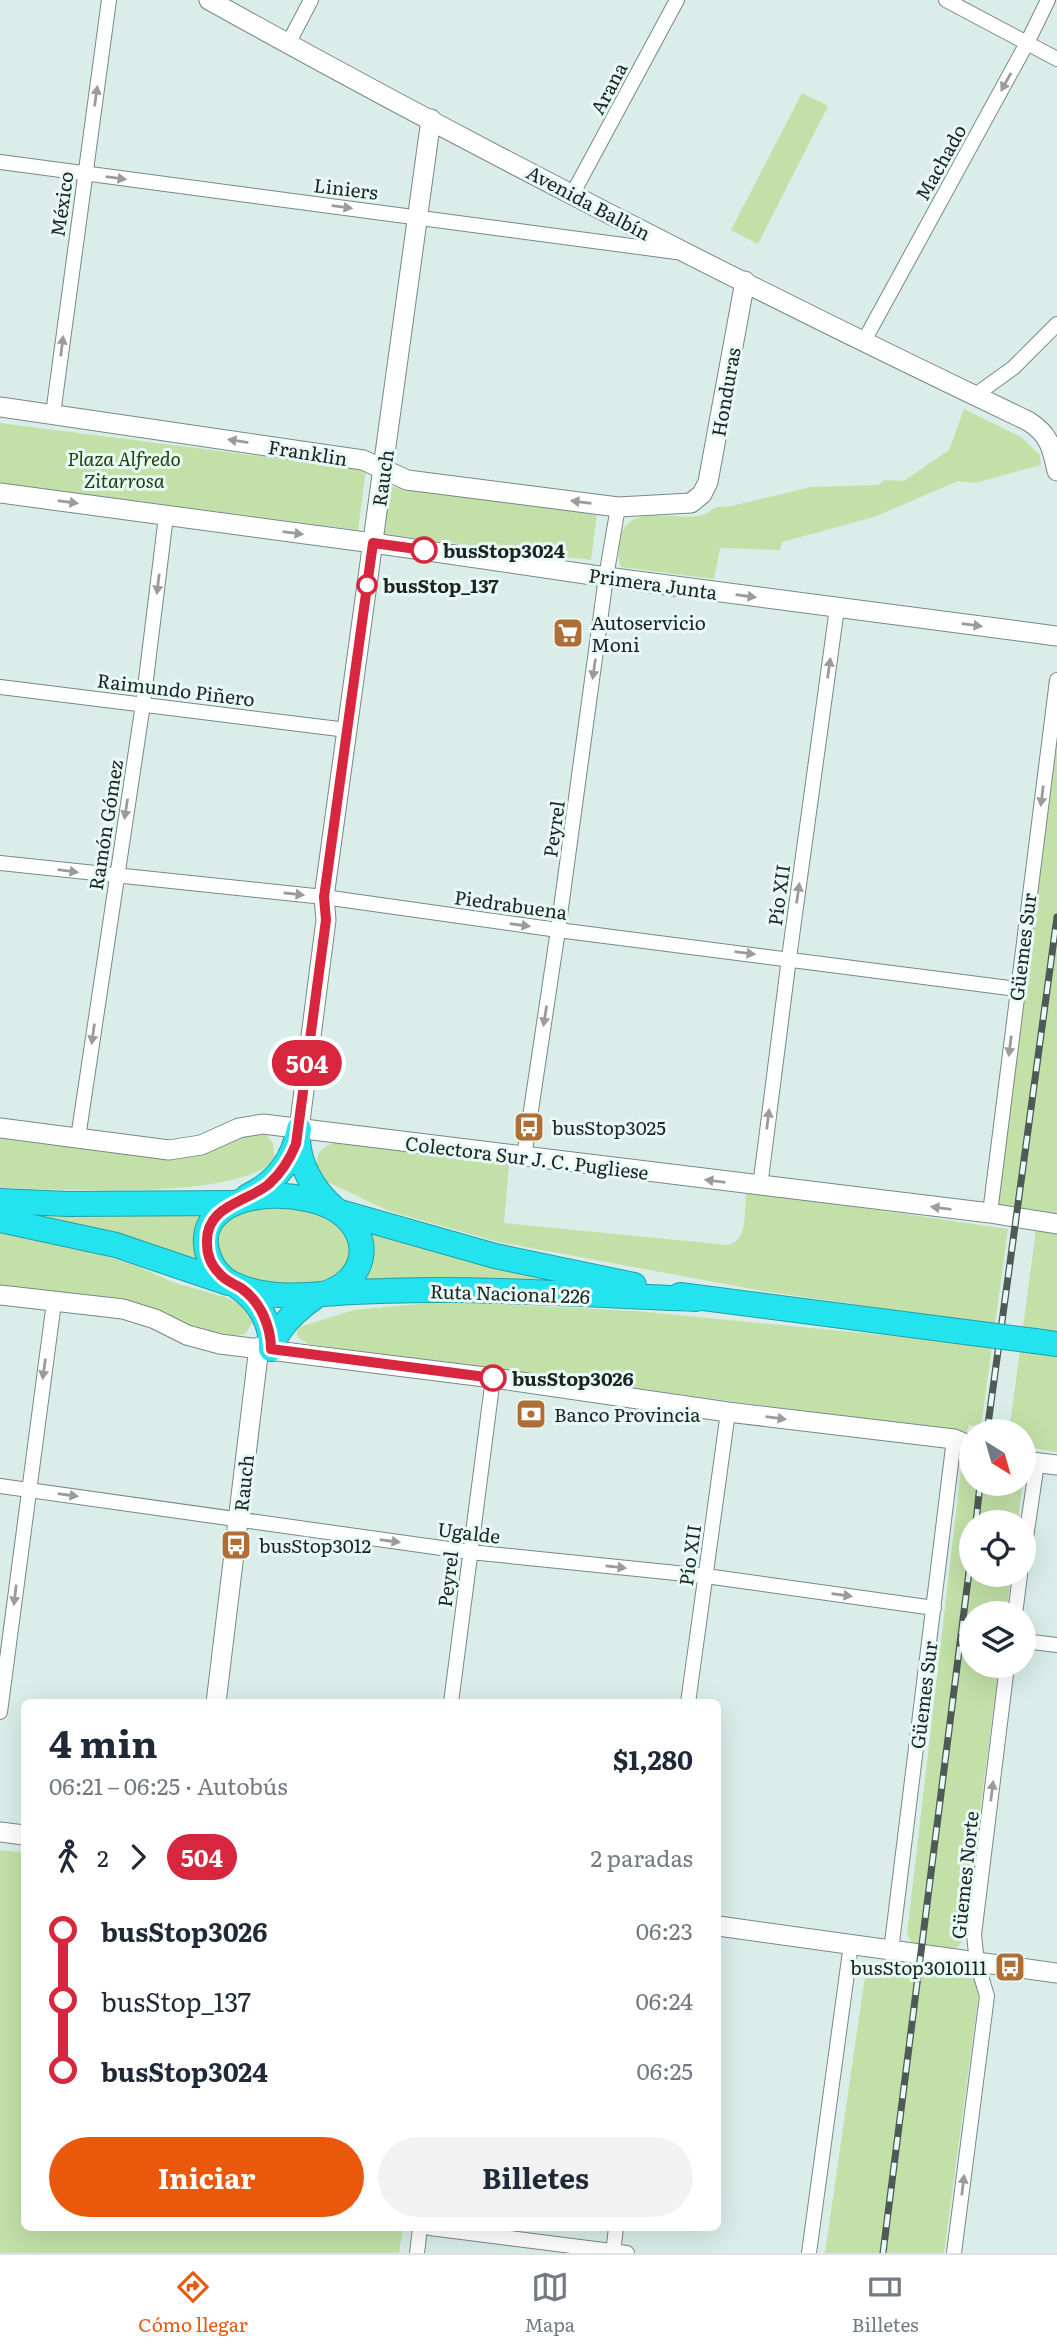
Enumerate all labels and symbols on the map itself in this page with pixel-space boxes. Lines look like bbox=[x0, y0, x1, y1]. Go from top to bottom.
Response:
street label: Arana bbox=[583, 56, 634, 119]
one-way arrow bbox=[1000, 73, 1012, 93]
one-way arrow bbox=[90, 85, 101, 107]
street label: Machado bbox=[908, 119, 972, 205]
street label: Avenida Balbín bbox=[522, 158, 656, 246]
street label: México bbox=[43, 169, 79, 239]
street label: Liniers bbox=[312, 170, 380, 206]
one-way arrow bbox=[105, 172, 127, 183]
one-way arrow bbox=[331, 202, 353, 213]
one-way arrow bbox=[57, 335, 68, 357]
street label: Honduras bbox=[703, 345, 747, 439]
street label: Franklin bbox=[266, 432, 350, 472]
one-way arrow bbox=[227, 436, 249, 447]
park label: Plaza Alfredo Zitarrosa bbox=[67, 444, 181, 494]
street label: Rauch bbox=[364, 448, 400, 508]
one-way arrow bbox=[570, 496, 592, 507]
one-way arrow bbox=[57, 497, 79, 508]
one-way arrow bbox=[282, 527, 304, 538]
place label: busStop3024 bbox=[443, 536, 566, 564]
marker: busStop3024 bbox=[411, 537, 437, 563]
street label: Primera Junta bbox=[587, 560, 720, 606]
place label: busStop_137 bbox=[383, 571, 499, 599]
one-way arrow bbox=[152, 573, 163, 595]
marker: busStop_137 bbox=[357, 575, 377, 595]
one-way arrow bbox=[736, 590, 758, 601]
place label: Autoservicio Moni bbox=[591, 608, 706, 658]
supermarket icon: Autoservicio Moni bbox=[551, 616, 585, 650]
one-way arrow bbox=[961, 620, 983, 631]
one-way arrow bbox=[824, 657, 835, 679]
one-way arrow bbox=[588, 658, 599, 680]
street label: Raimundo Piñero bbox=[96, 665, 256, 713]
street label: Ramón Gómez bbox=[81, 758, 129, 892]
one-way arrow bbox=[1036, 786, 1047, 808]
one-way arrow bbox=[120, 798, 131, 820]
street label: Peyrel bbox=[535, 799, 571, 859]
street label: Pío XII bbox=[760, 863, 796, 927]
one-way arrow bbox=[57, 865, 79, 876]
street label: Piedrabuena bbox=[453, 882, 570, 926]
one-way arrow bbox=[792, 882, 803, 904]
one-way arrow bbox=[283, 889, 305, 900]
street label: Güemes Sur bbox=[1001, 891, 1043, 1003]
one-way arrow bbox=[509, 920, 531, 931]
one-way arrow bbox=[734, 947, 756, 958]
one-way arrow bbox=[540, 1005, 551, 1027]
one-way arrow bbox=[88, 1024, 99, 1046]
one-way arrow bbox=[1004, 1036, 1015, 1058]
line badge: 504 bbox=[267, 1040, 347, 1086]
one-way arrow bbox=[763, 1108, 774, 1130]
bus stop icon: busStop3025 bbox=[512, 1110, 546, 1144]
place label: busStop3025 bbox=[552, 1113, 666, 1141]
street label: Colectora Sur J. C. Pugliese bbox=[404, 1128, 650, 1186]
one-way arrow bbox=[704, 1176, 726, 1187]
one-way arrow bbox=[930, 1202, 952, 1213]
street label: Ruta Nacional 226 bbox=[429, 1276, 591, 1310]
one-way arrow bbox=[39, 1358, 50, 1380]
place label: busStop3026 bbox=[512, 1364, 634, 1392]
marker: busStop3026 bbox=[480, 1365, 506, 1391]
bank icon: Banco Provincia bbox=[514, 1397, 548, 1431]
place label: Banco Provincia bbox=[554, 1400, 701, 1428]
one-way arrow bbox=[765, 1412, 787, 1423]
north arrow bbox=[959, 1419, 1036, 1496]
street label: Rauch bbox=[226, 1453, 260, 1513]
one-way arrow bbox=[57, 1490, 79, 1501]
street label: Ugalde bbox=[436, 1514, 502, 1550]
street label: Pío XII bbox=[671, 1523, 707, 1587]
bus stop icon: busStop3012 bbox=[219, 1528, 253, 1562]
place label: busStop3012 bbox=[259, 1531, 371, 1559]
one-way arrow bbox=[379, 1535, 401, 1546]
street label: Peyrel bbox=[430, 1549, 464, 1609]
one-way arrow bbox=[605, 1562, 627, 1573]
one-way arrow bbox=[9, 1584, 20, 1606]
one-way arrow bbox=[831, 1590, 853, 1601]
street label: Güemes Sur bbox=[902, 1639, 944, 1751]
one-way arrow bbox=[986, 1779, 997, 1801]
street label: Güemes Norte bbox=[943, 1809, 985, 1940]
bus stop icon: busStop3010111 bbox=[993, 1950, 1027, 1984]
place label: busStop3010111 bbox=[850, 1953, 987, 1981]
one-way arrow bbox=[958, 2174, 969, 2196]

